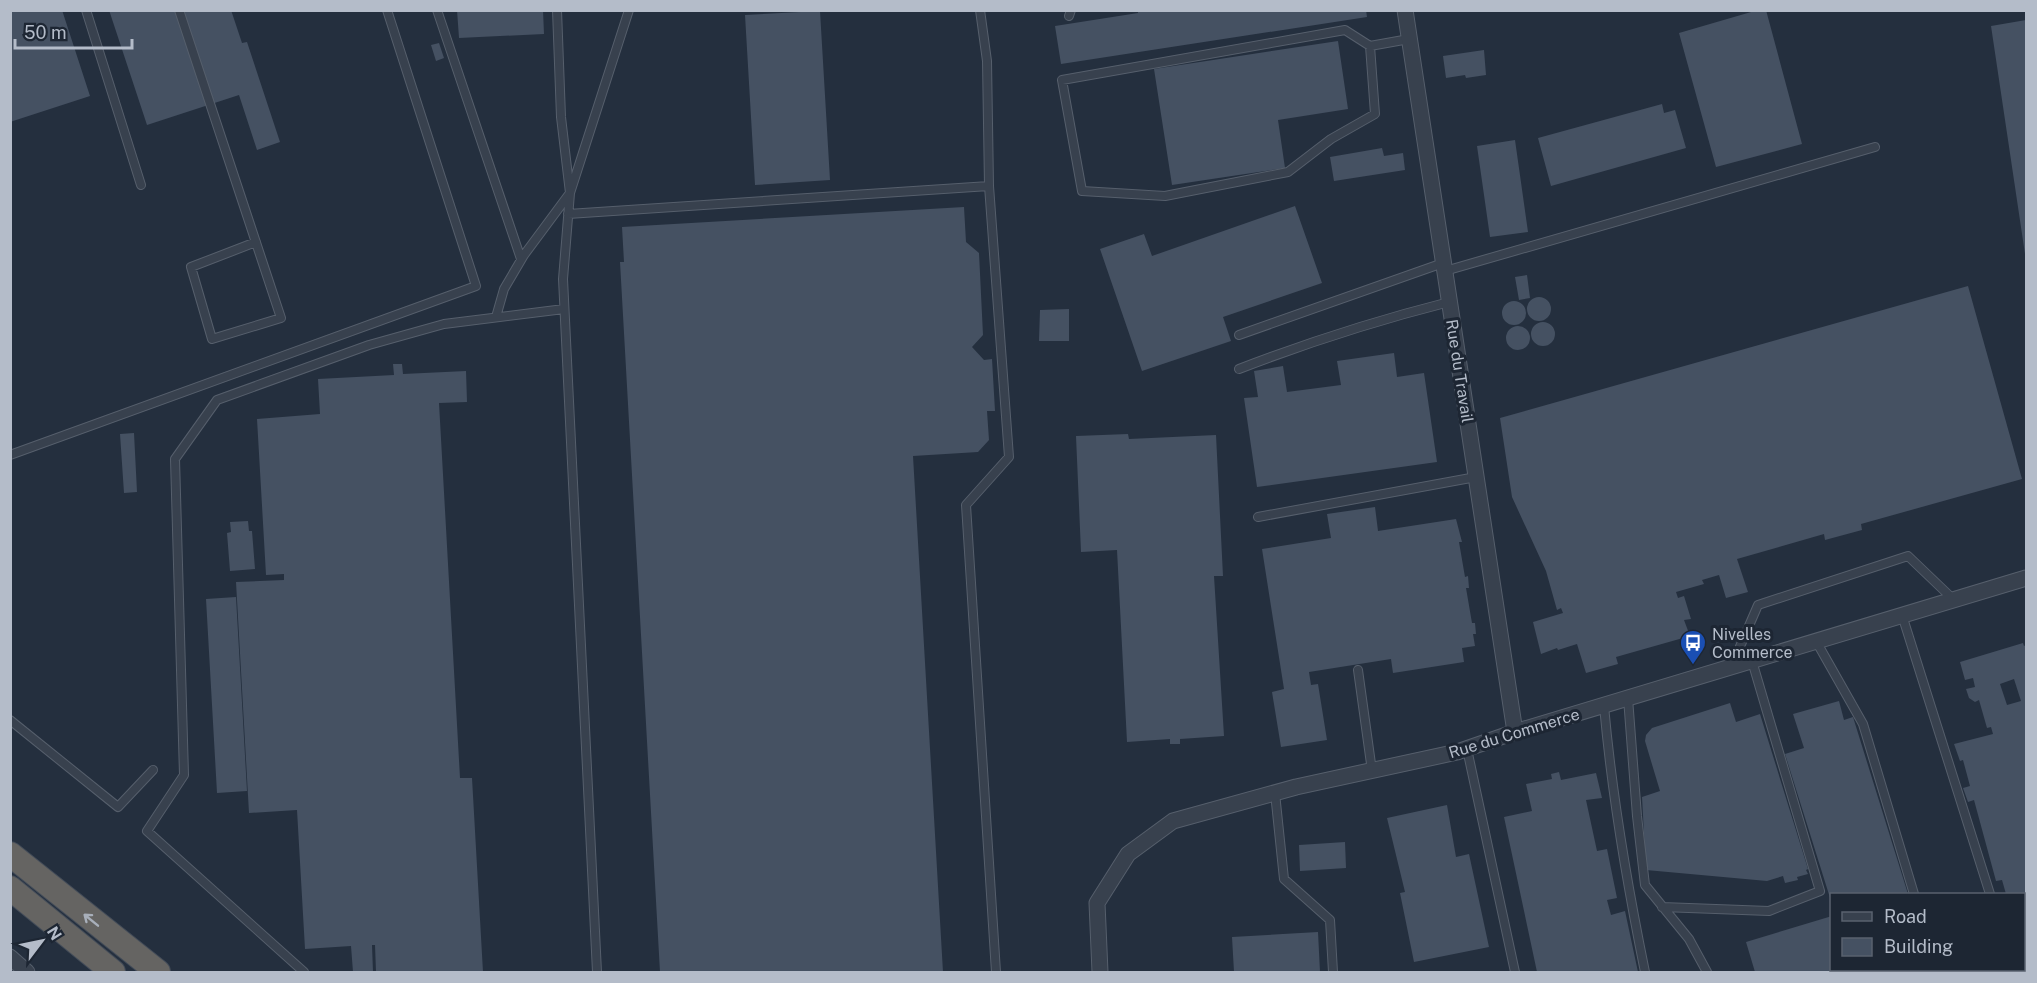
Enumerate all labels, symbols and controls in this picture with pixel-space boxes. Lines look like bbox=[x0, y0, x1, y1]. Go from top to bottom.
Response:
scale bar bbox=[15, 12, 132, 50]
text: 50 m bbox=[24, 22, 67, 43]
street label: Rue du Travail bbox=[1442, 318, 1477, 424]
place label: Nivelles Commerce bbox=[1712, 625, 1793, 662]
bus stop icon: Nivelles Commerce bbox=[1678, 628, 1708, 666]
street label: Rue du Commerce bbox=[1446, 705, 1582, 762]
legend bbox=[1830, 893, 2025, 971]
text: Road bbox=[1884, 906, 1927, 927]
north arrow bbox=[12, 911, 72, 971]
one-way arrow bbox=[83, 914, 99, 927]
text: N bbox=[43, 923, 66, 944]
text: Building bbox=[1884, 936, 1953, 957]

